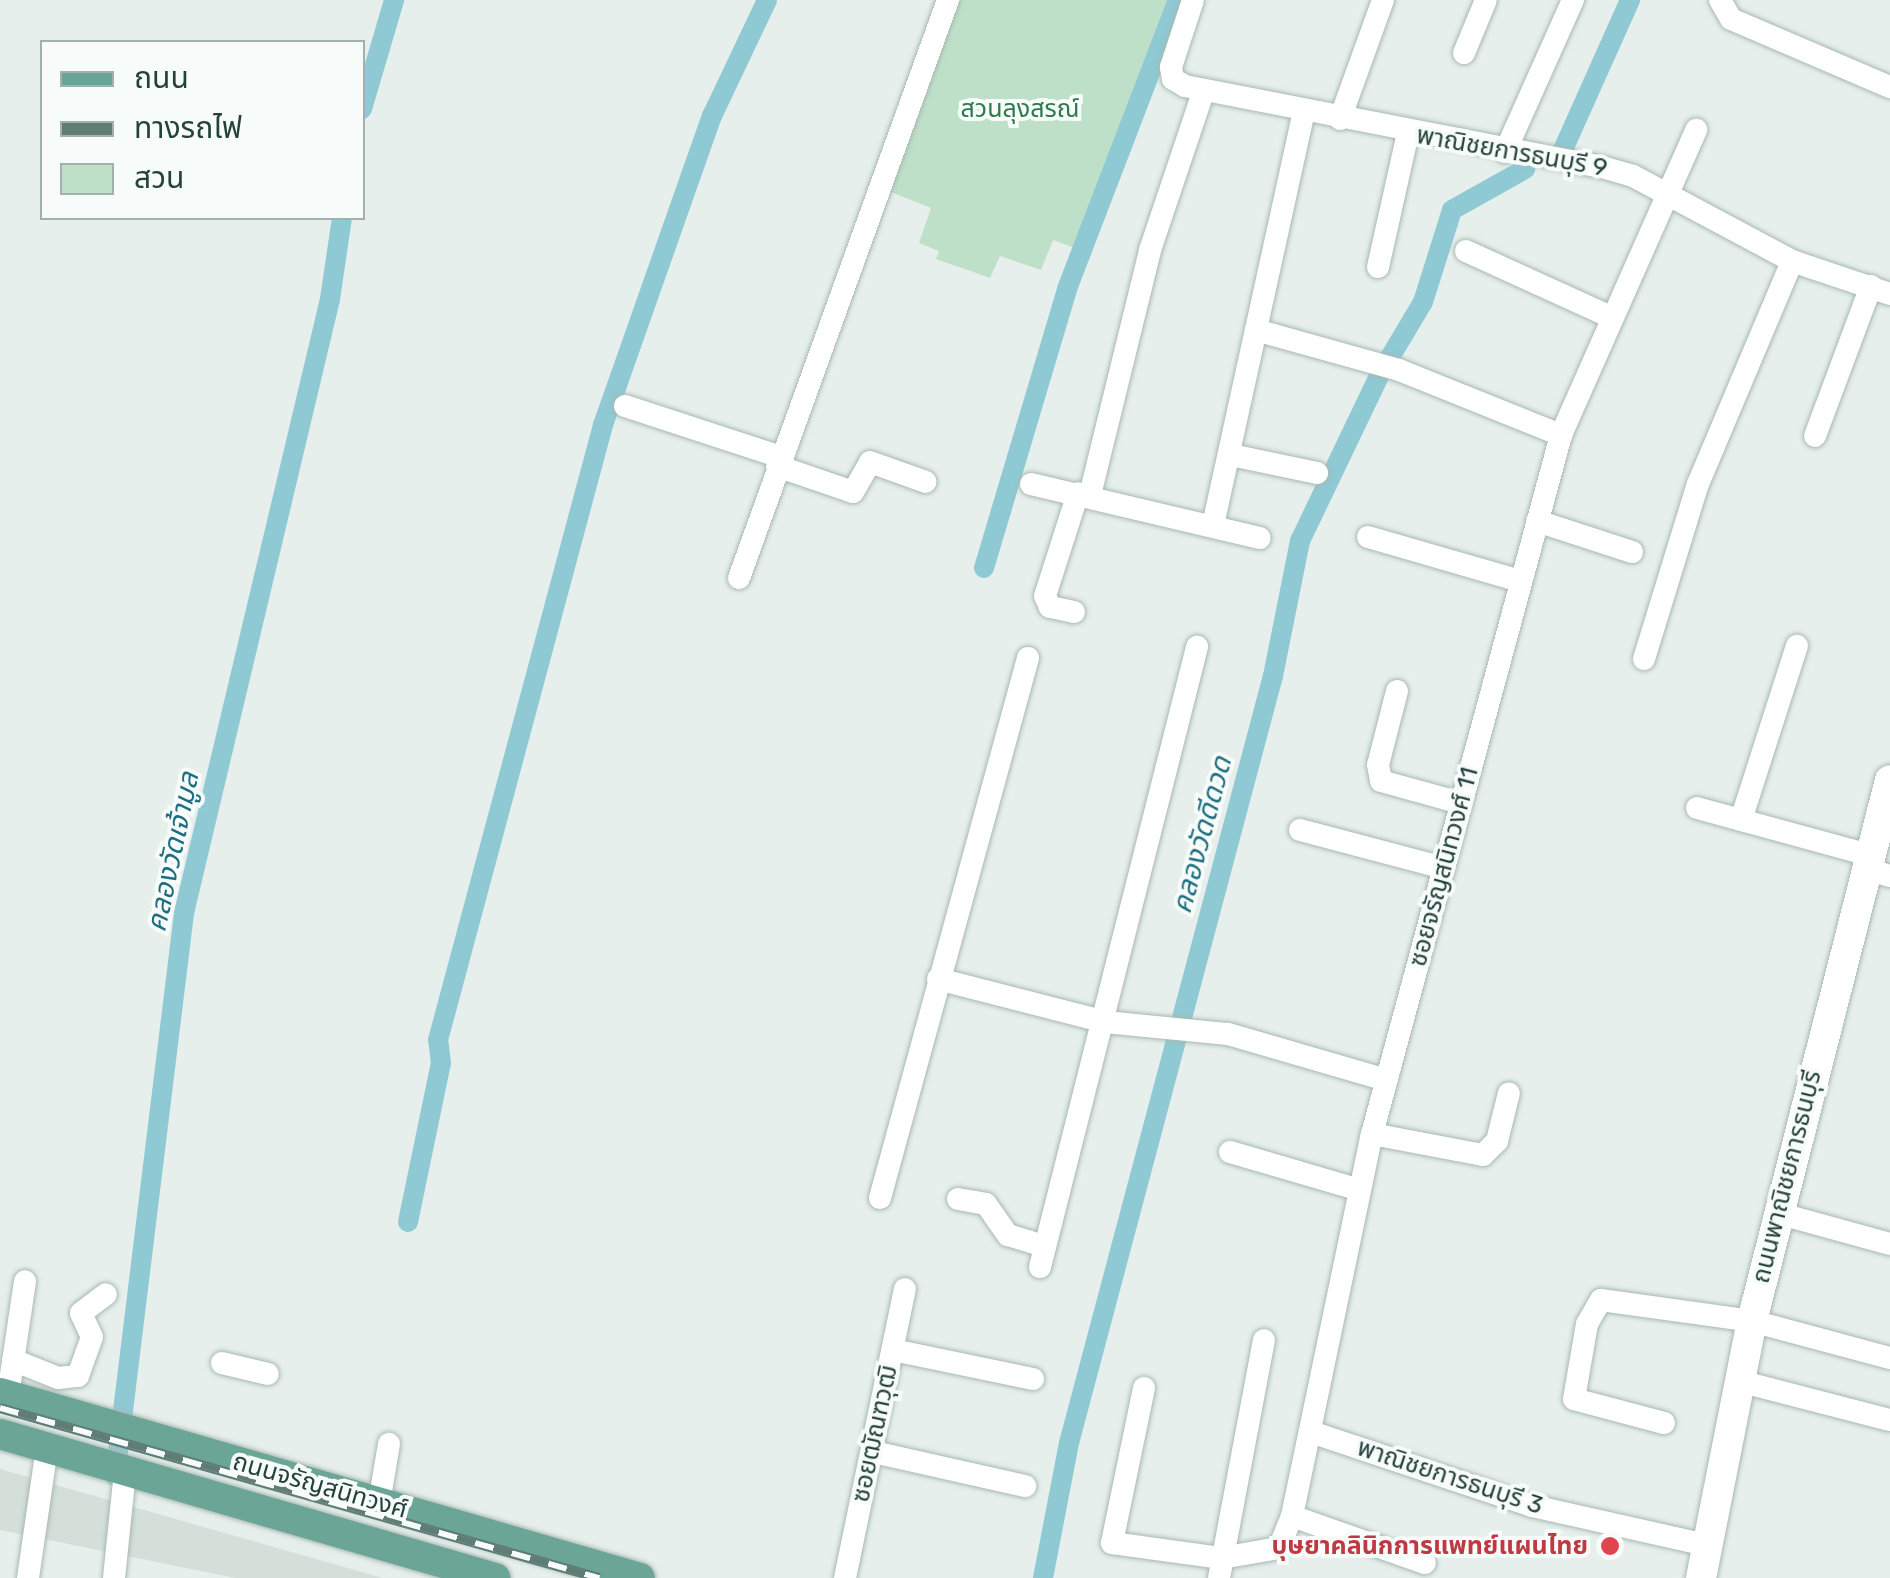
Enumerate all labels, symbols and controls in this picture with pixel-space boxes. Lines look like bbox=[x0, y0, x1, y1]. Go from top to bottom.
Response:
legend bbox=[40, 40, 365, 220]
text: ถนน bbox=[134, 60, 189, 96]
park label: สวนลุงสรณ์ bbox=[961, 94, 1079, 124]
text: ทางรถไฟ bbox=[134, 110, 242, 146]
street label: พาณิชยการธนบุรี 9 bbox=[1414, 120, 1610, 184]
text: สวน bbox=[134, 160, 184, 196]
water label: คลองวัดดีดวด bbox=[1165, 753, 1239, 917]
street label: ซอยจรัญสนิทวงศ์ 11 bbox=[1403, 764, 1485, 970]
water label: คลองวัดเจ้ามูล bbox=[140, 769, 206, 935]
street label: ถนนพาณิชยการธนบุรี bbox=[1746, 1068, 1828, 1286]
street label: ซอยฒัณฑวุฒิ bbox=[846, 1363, 904, 1505]
street label: พาณิชยการธนบุรี 3 bbox=[1353, 1433, 1547, 1521]
street label: ถนนจรัญสนิทวงศ์ bbox=[229, 1447, 411, 1525]
place label: บุษยาคลินิกการแพทย์แผนไทย bbox=[1271, 1531, 1588, 1561]
marker: บุษยาคลินิกการแพทย์แผนไทย bbox=[1597, 1533, 1623, 1559]

